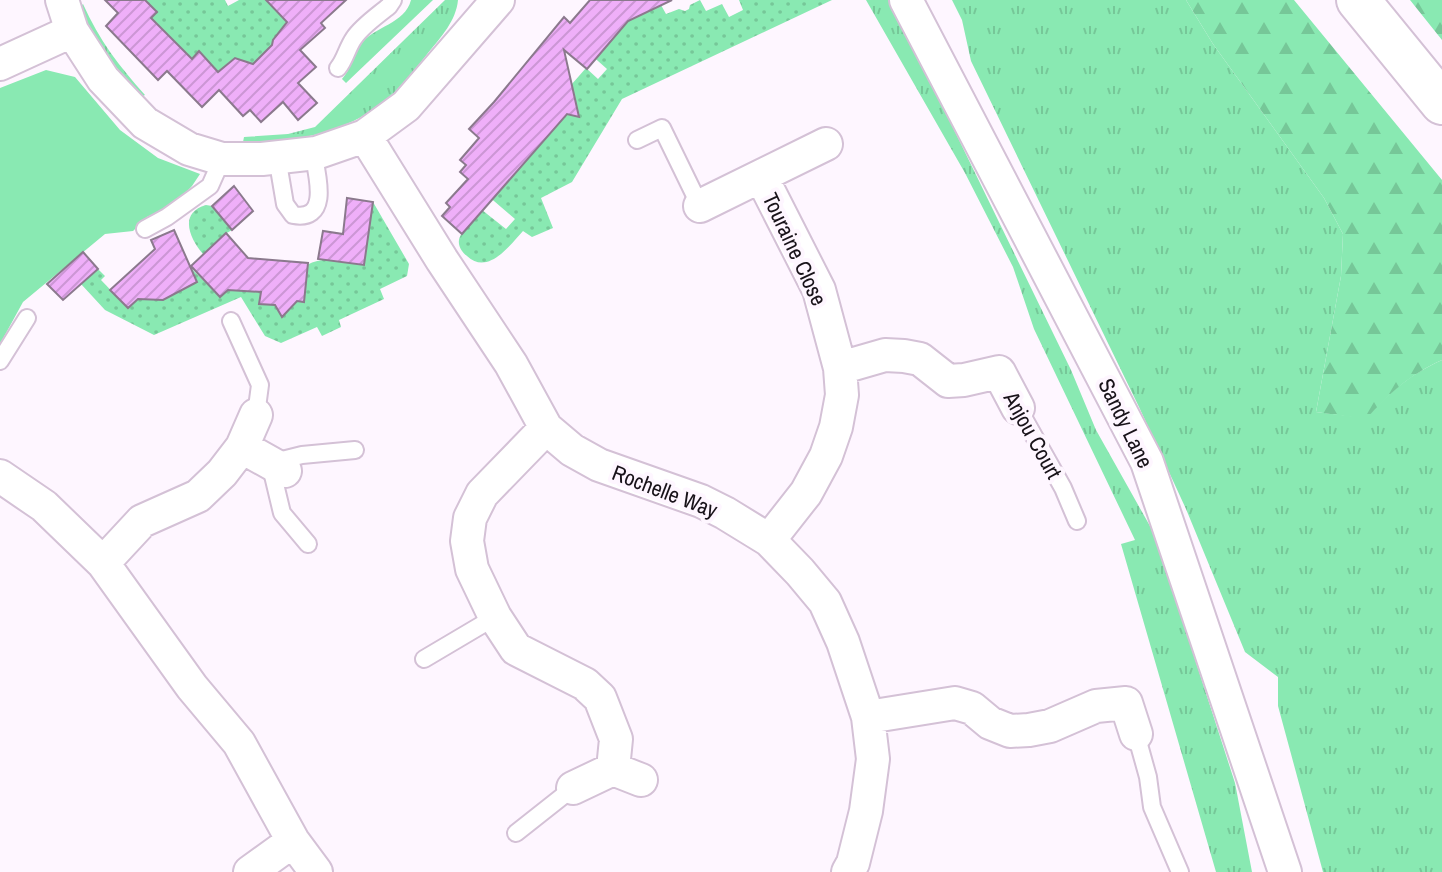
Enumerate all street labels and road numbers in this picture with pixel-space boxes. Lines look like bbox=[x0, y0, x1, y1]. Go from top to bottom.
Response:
street label: Touraine Close bbox=[756, 188, 834, 310]
street label: Sandy Lane bbox=[1091, 373, 1161, 473]
street label: Anjou Court bbox=[996, 385, 1069, 484]
street label: Rochelle Way bbox=[608, 457, 722, 525]

